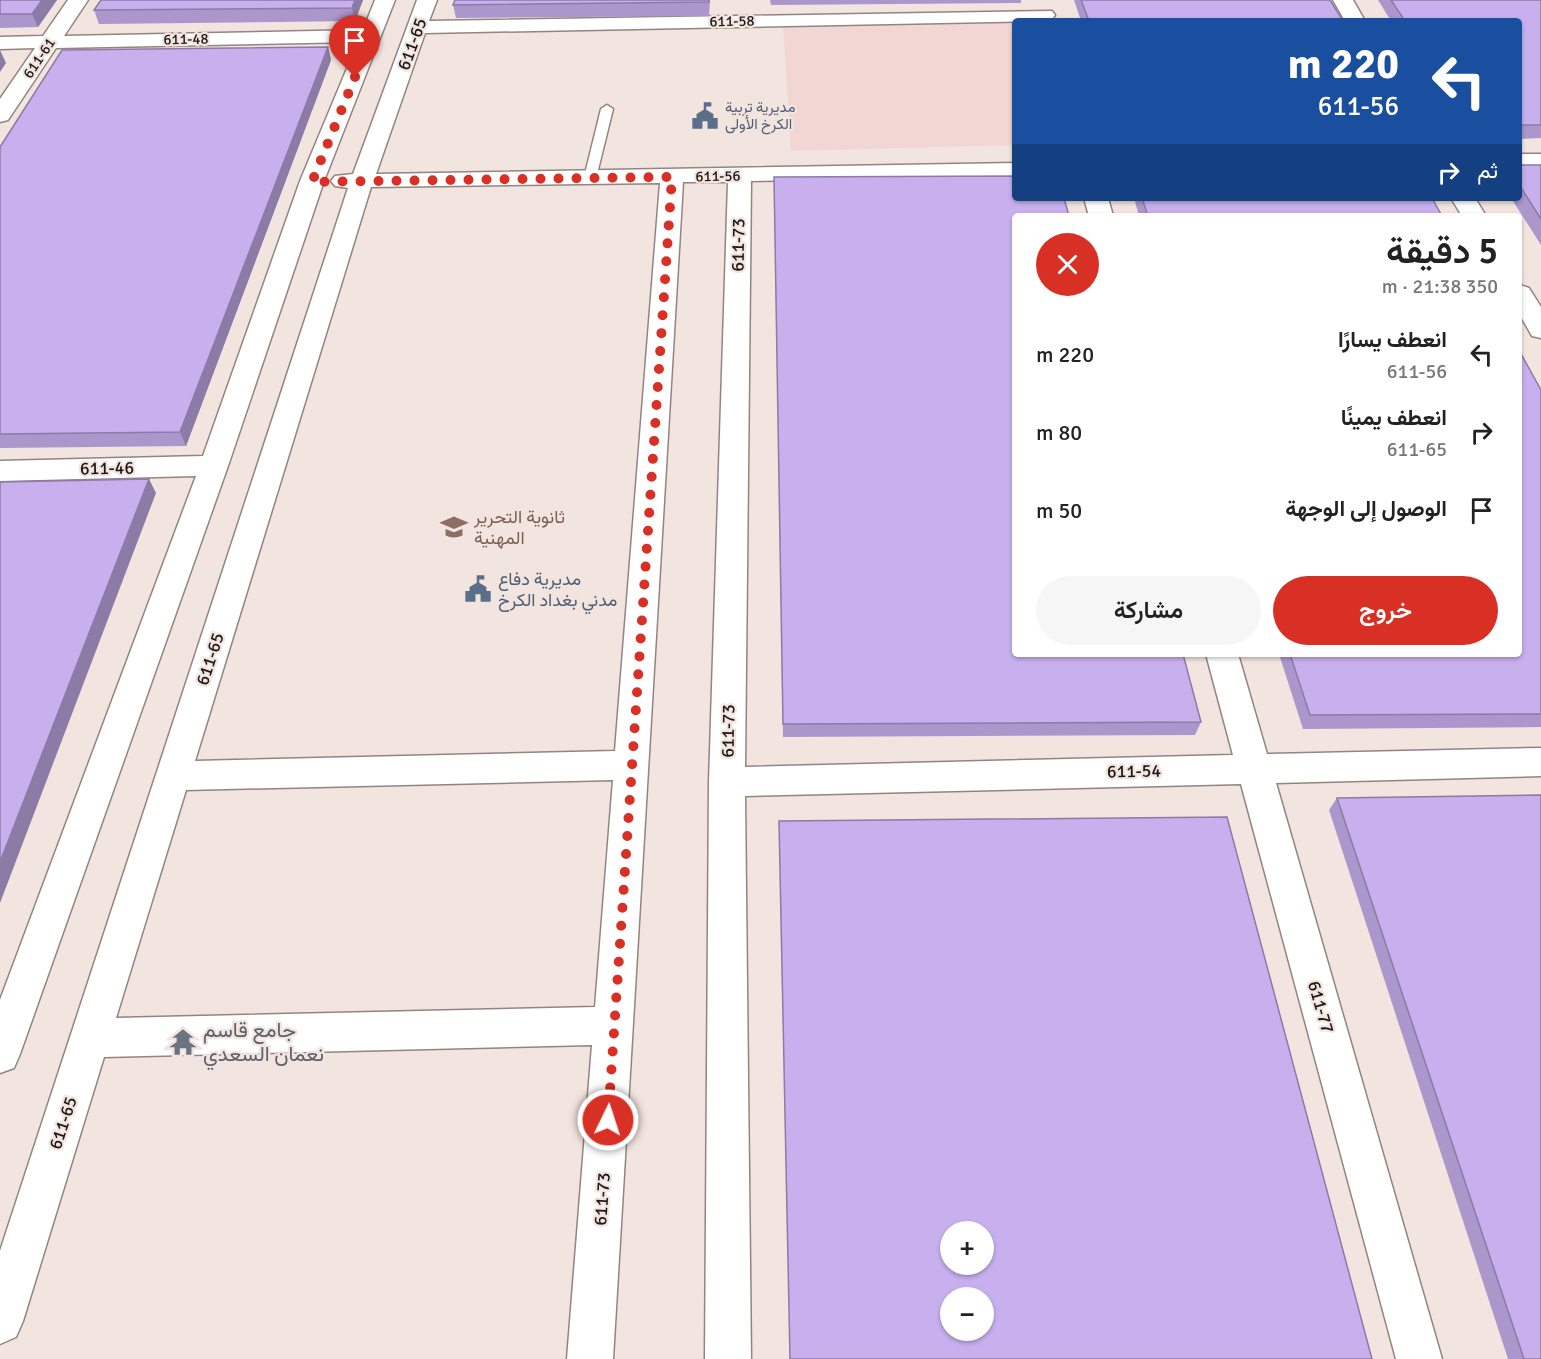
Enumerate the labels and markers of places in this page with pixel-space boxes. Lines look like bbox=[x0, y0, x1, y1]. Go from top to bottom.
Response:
pin bbox=[329, 15, 380, 77]
place label: مديرية تربية الكرخ الأولى bbox=[725, 98, 795, 135]
public building icon: مديرية تربية الكرخ الأولى bbox=[690, 101, 720, 131]
place label: ثانوية التحرير المهنية bbox=[473, 506, 565, 549]
school or university icon: ثانوية التحرير المهنية bbox=[439, 512, 469, 542]
place label: مديرية دفاع مدني بغداد الكرخ bbox=[498, 568, 617, 615]
public building icon: مديرية دفاع مدني بغداد الكرخ bbox=[463, 574, 493, 604]
place label: جامع قاسم نعمان السعدي bbox=[203, 1017, 324, 1071]
temple icon: جامع قاسم نعمان السعدي bbox=[168, 1027, 198, 1057]

